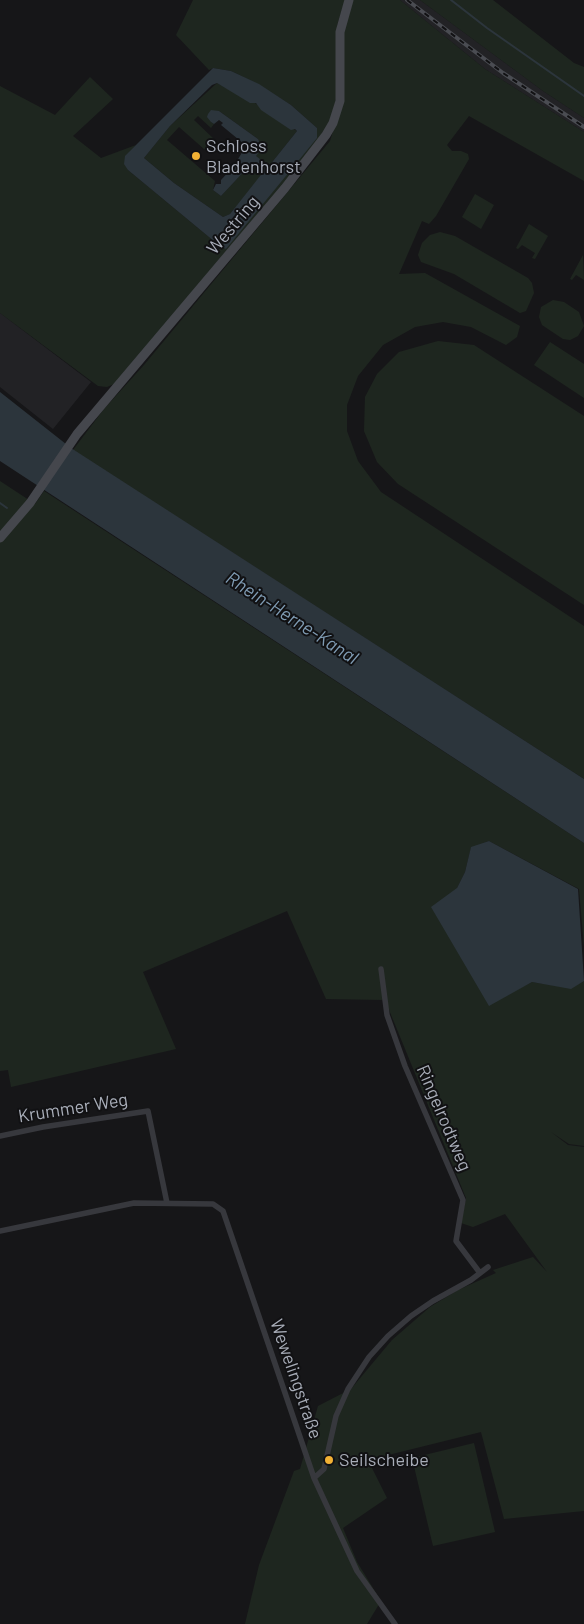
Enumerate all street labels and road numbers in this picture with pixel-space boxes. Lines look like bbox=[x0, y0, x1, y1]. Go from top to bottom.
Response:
street label: Westring bbox=[202, 191, 264, 259]
street label: Ringelrodtweg bbox=[412, 1062, 476, 1174]
street label: Krummer Weg bbox=[17, 1089, 129, 1127]
street label: Wewelingstraße bbox=[265, 1316, 327, 1442]

